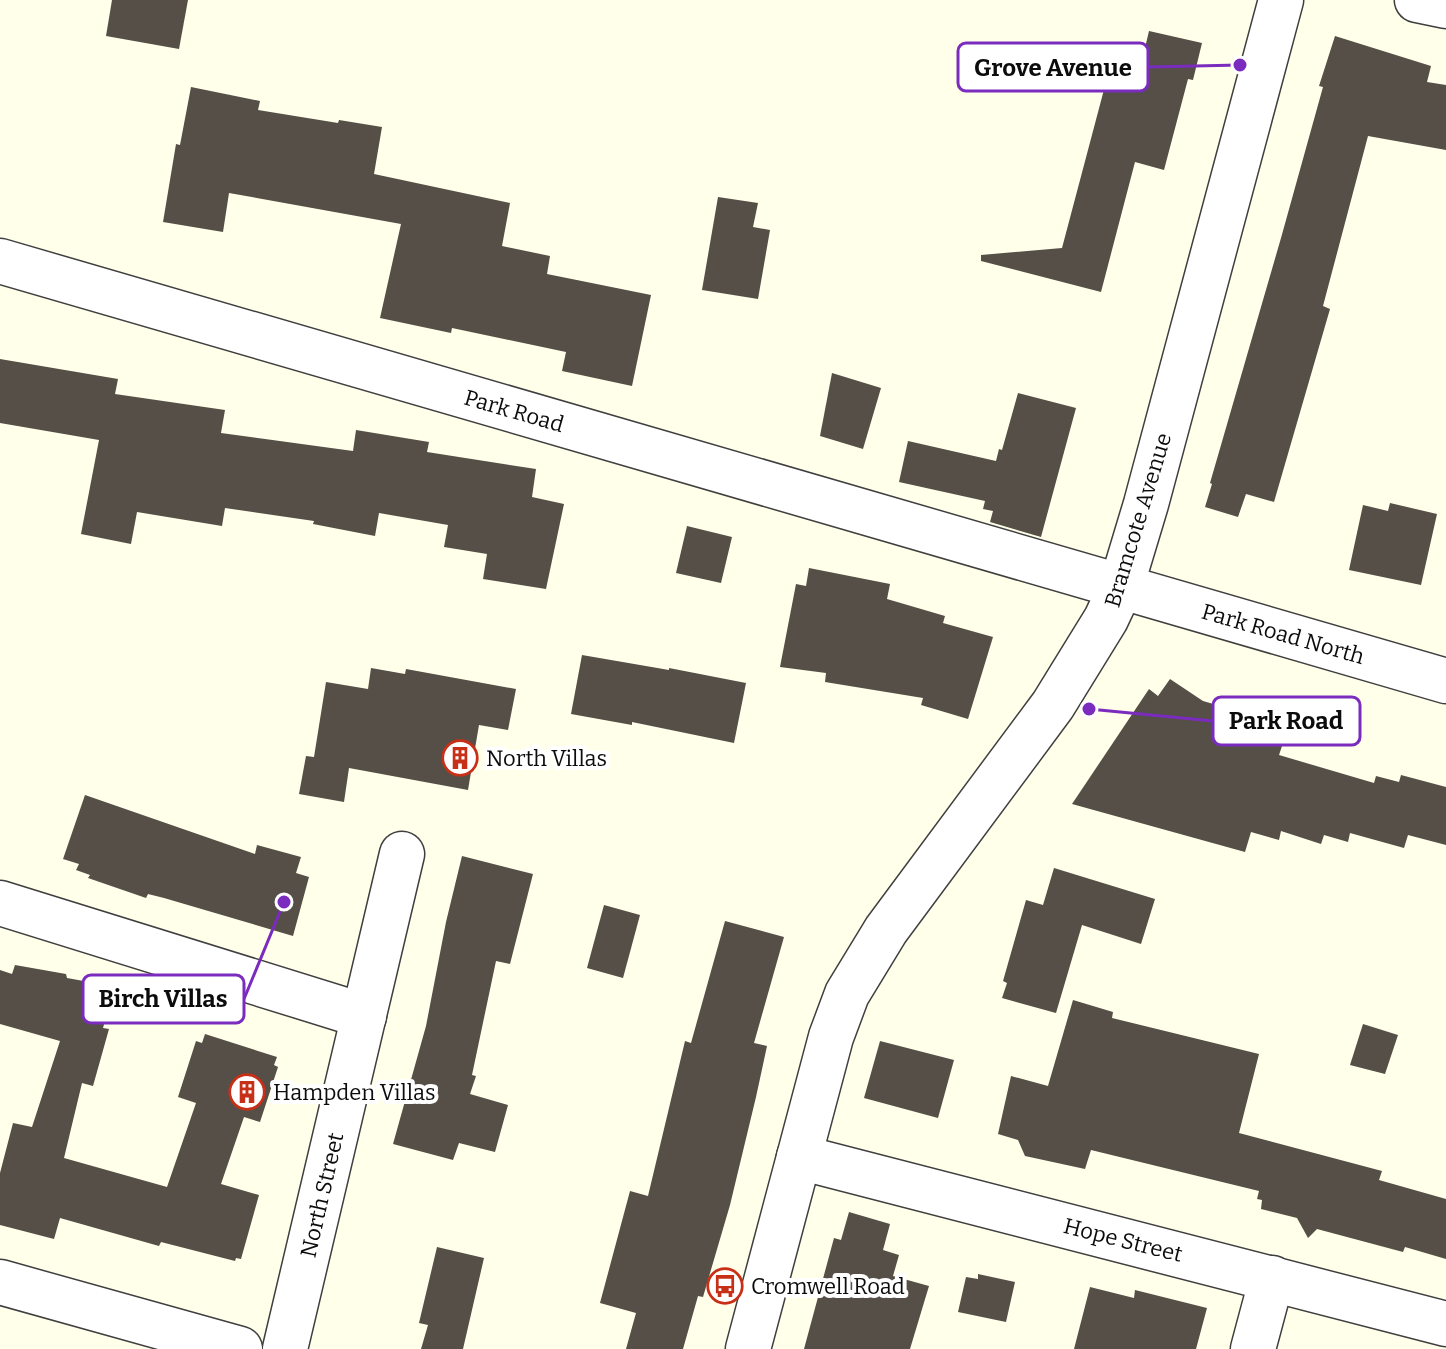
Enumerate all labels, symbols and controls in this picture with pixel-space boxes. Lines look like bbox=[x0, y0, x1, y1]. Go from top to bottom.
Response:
callout: Grove Avenue bbox=[958, 43, 1148, 91]
text: Grove Avenue bbox=[974, 54, 1132, 82]
street label: Park Road bbox=[461, 384, 567, 438]
street label: Bramcote Avenue bbox=[1099, 430, 1177, 610]
street label: Park Road North bbox=[1199, 598, 1368, 670]
callout: Park Road bbox=[1213, 697, 1360, 745]
text: Park Road bbox=[1229, 707, 1344, 735]
building icon: North Villas bbox=[441, 739, 479, 777]
place label: North Villas bbox=[486, 745, 607, 772]
callout: Birch Villas bbox=[83, 975, 244, 1023]
text: Birch Villas bbox=[98, 985, 228, 1013]
building icon: Hampden Villas bbox=[228, 1073, 266, 1111]
place label: Hampden Villas bbox=[273, 1079, 435, 1106]
street label: North Street bbox=[295, 1130, 349, 1260]
street label: Hope Street bbox=[1061, 1212, 1185, 1268]
bus stop icon: Cromwell Road bbox=[706, 1267, 744, 1305]
place label: Cromwell Road bbox=[751, 1273, 905, 1300]

